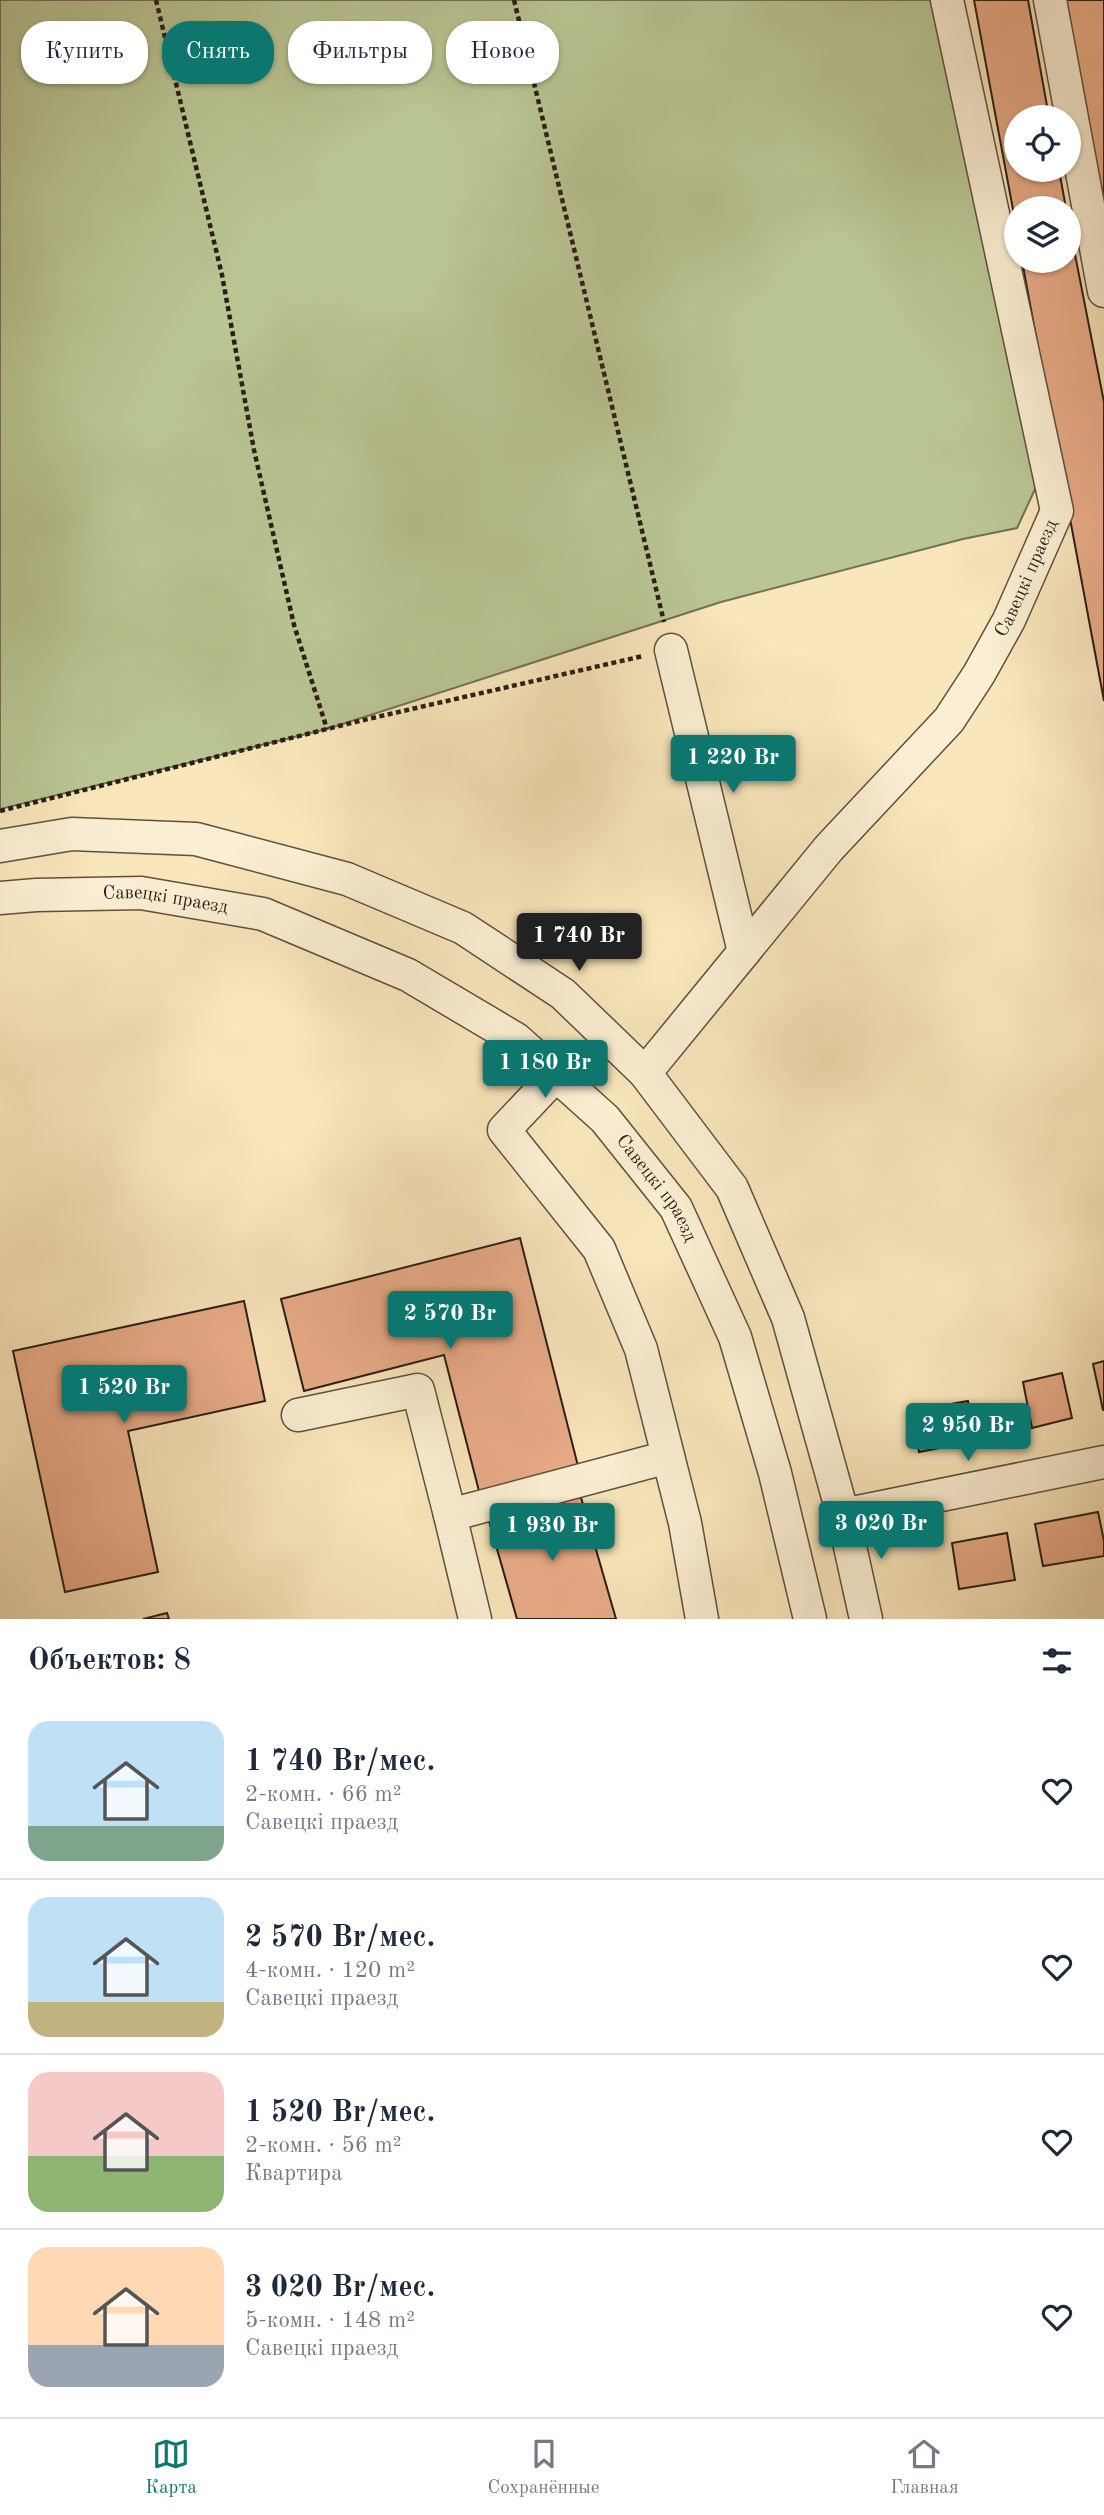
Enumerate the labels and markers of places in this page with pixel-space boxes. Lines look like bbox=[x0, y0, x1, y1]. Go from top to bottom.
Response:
pin: 1 220 Br bbox=[661, 736, 805, 795]
pin: 1 740 Br bbox=[507, 914, 651, 973]
pin: 1 180 Br bbox=[473, 1040, 617, 1100]
pin: 2 570 Br bbox=[378, 1292, 522, 1351]
pin: 1 520 Br bbox=[52, 1366, 196, 1425]
pin: 2 950 Br bbox=[896, 1404, 1040, 1463]
pin: 3 020 Br bbox=[809, 1502, 953, 1561]
pin: 1 930 Br bbox=[480, 1504, 624, 1563]

